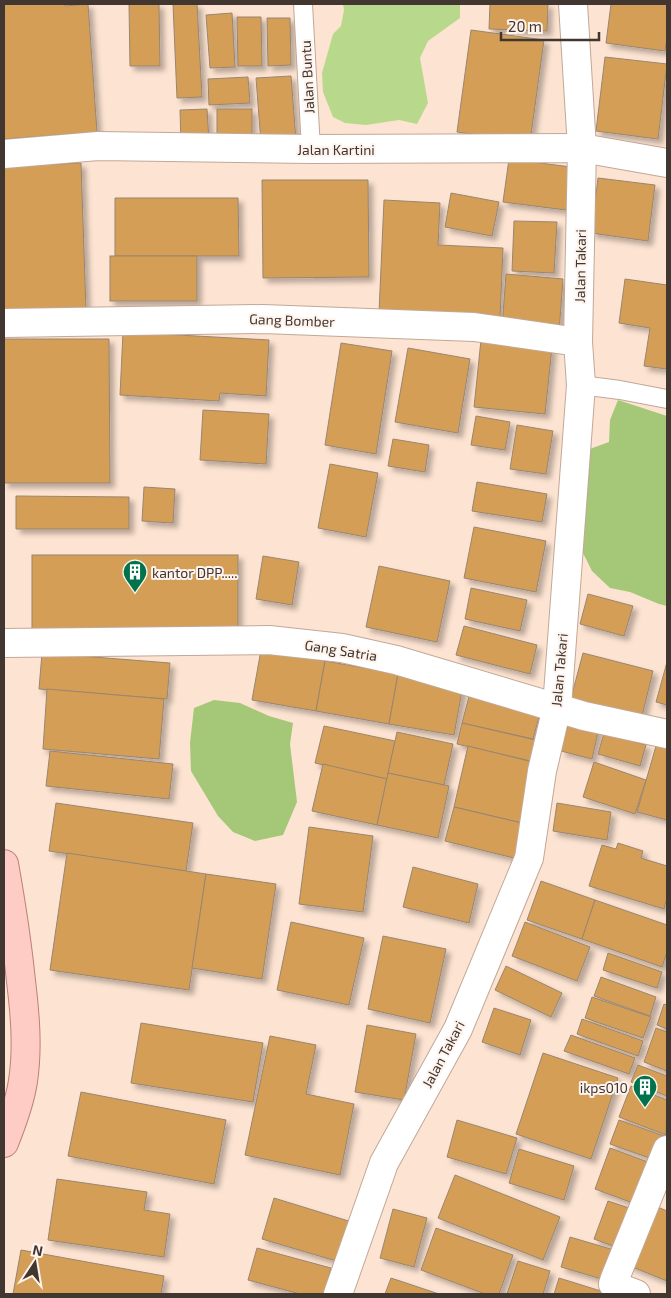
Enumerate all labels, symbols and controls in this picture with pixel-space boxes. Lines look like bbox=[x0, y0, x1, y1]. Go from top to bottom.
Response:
scale bar bbox=[501, 10, 598, 42]
text: 20 m bbox=[508, 17, 542, 35]
street label: Jalan Buntu bbox=[297, 40, 317, 114]
street label: Jalan Kartini bbox=[297, 141, 375, 158]
street label: Jalan Takari bbox=[571, 229, 589, 303]
street label: Gang Bomber bbox=[249, 310, 335, 330]
building icon: kantor DPP..... bbox=[122, 559, 148, 593]
place label: kantor DPP..... bbox=[152, 564, 237, 581]
street label: Jalan Takari bbox=[547, 633, 571, 707]
street label: Gang Satria bbox=[304, 636, 378, 664]
street label: Jalan Takari bbox=[418, 1017, 468, 1091]
building icon: ikps010 bbox=[632, 1074, 658, 1108]
place label: ikps010 bbox=[580, 1079, 628, 1096]
north arrow bbox=[10, 1238, 60, 1288]
text: N bbox=[31, 1240, 45, 1259]

